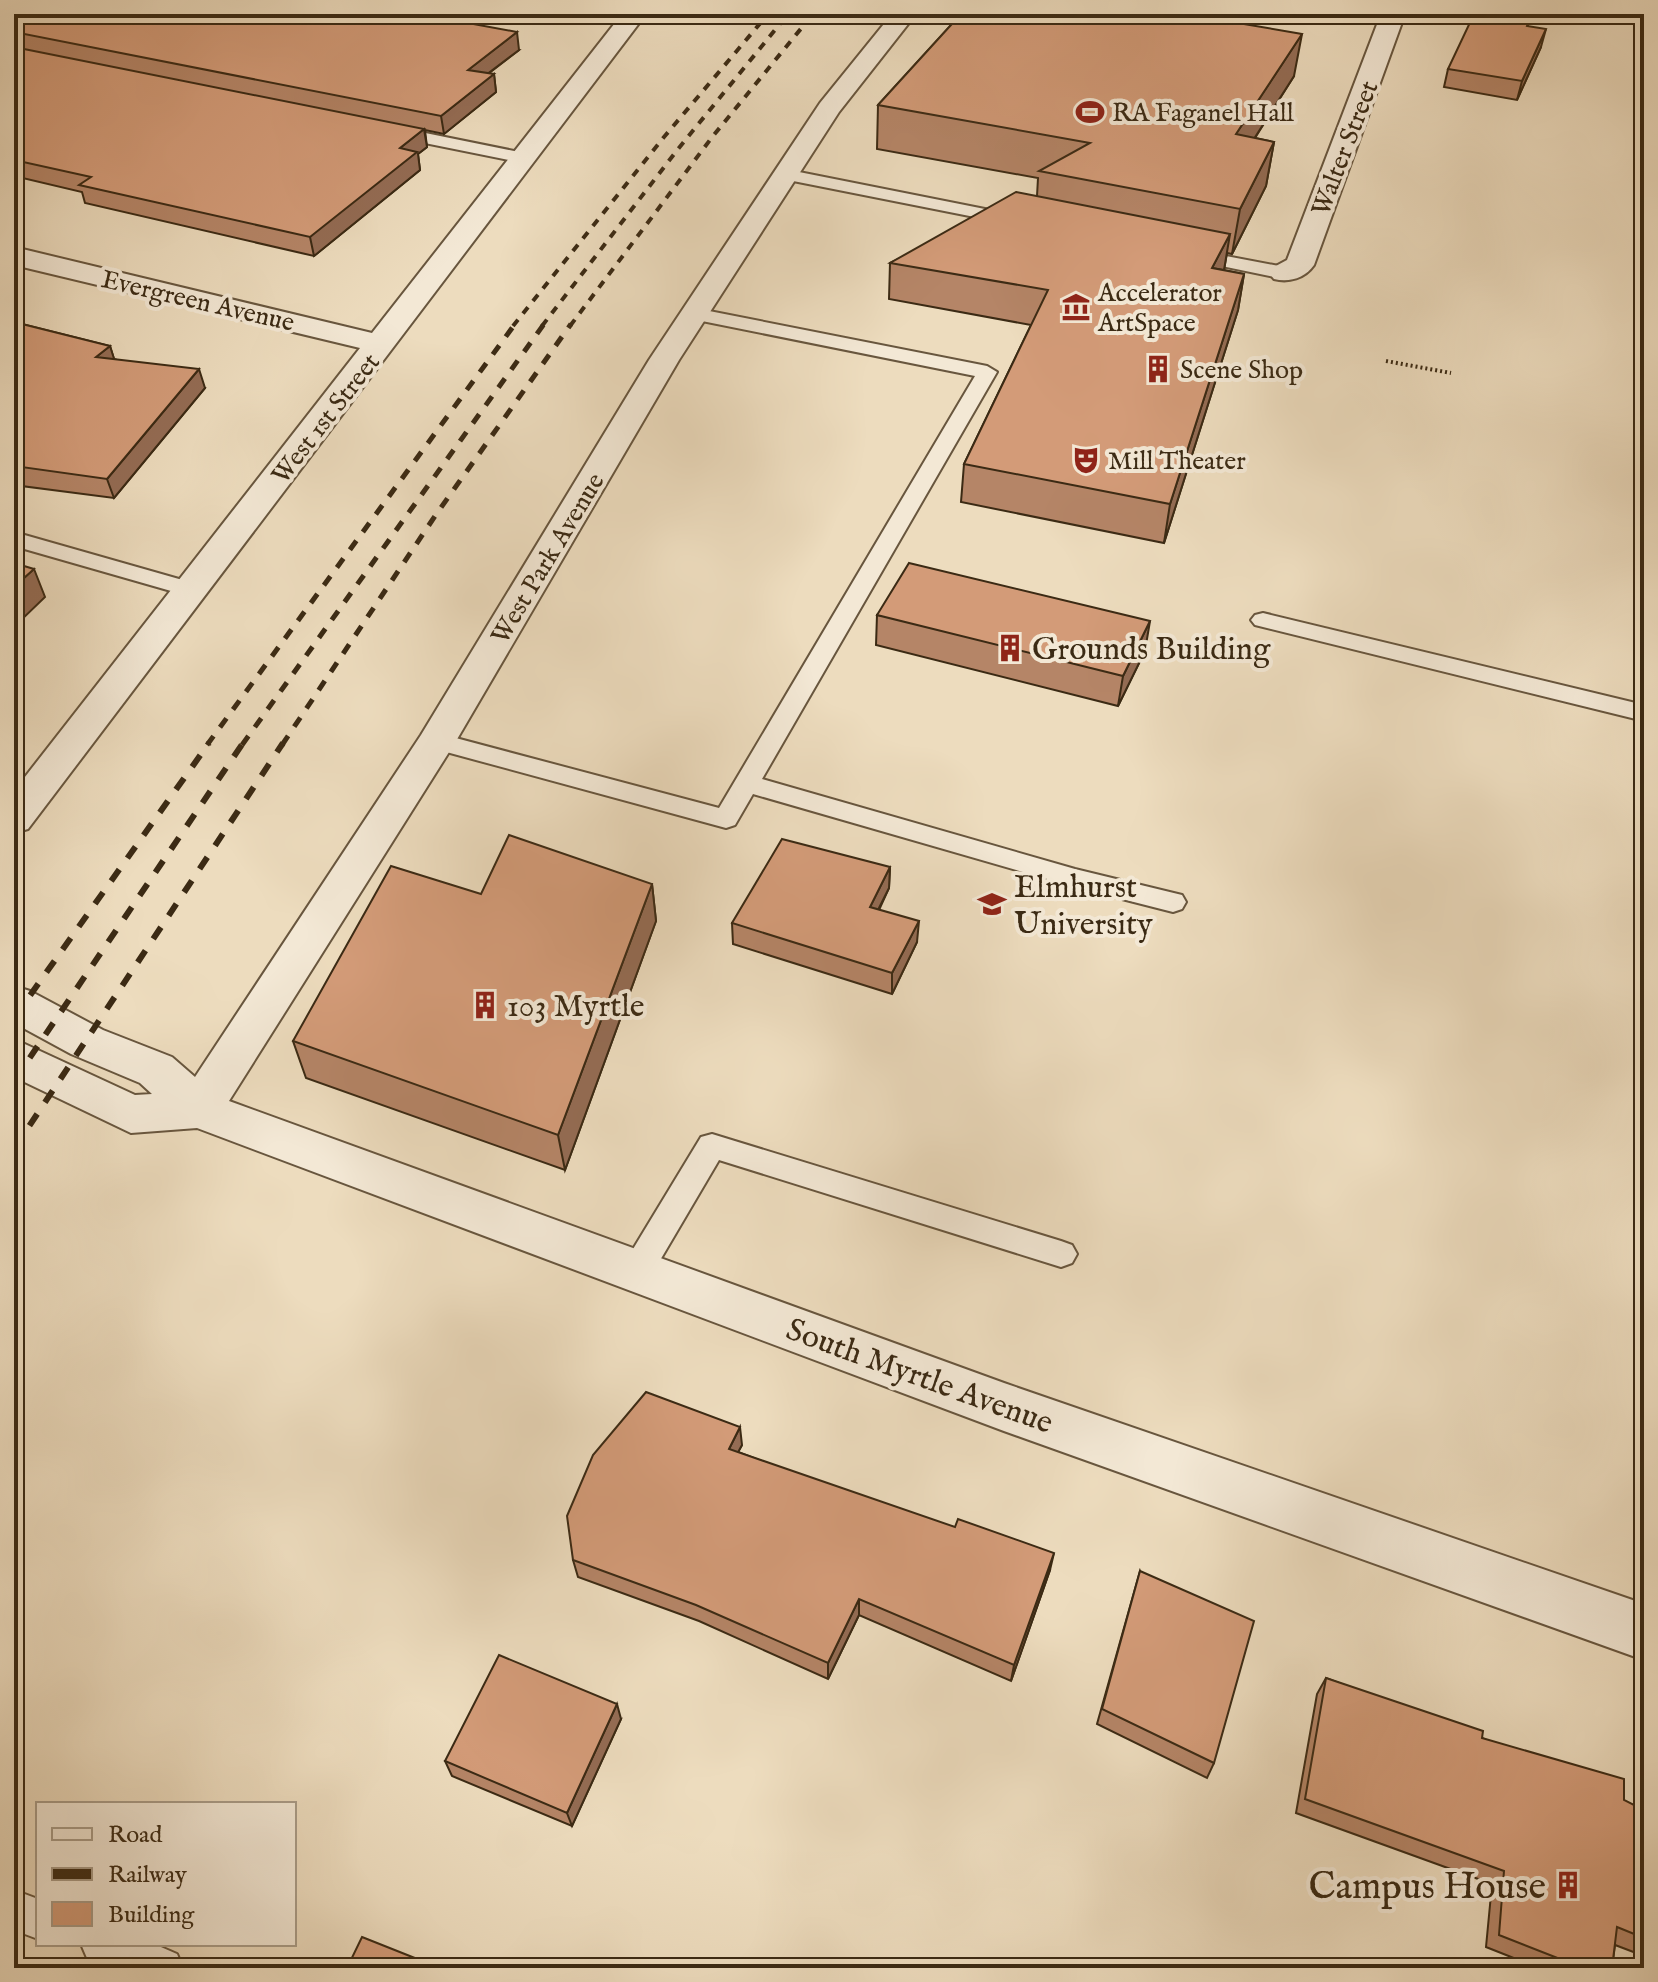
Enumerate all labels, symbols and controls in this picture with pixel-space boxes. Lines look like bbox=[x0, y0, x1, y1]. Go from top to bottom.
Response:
street label: Walter Street bbox=[1305, 76, 1386, 221]
sports icon: RA Faganel Hall bbox=[1075, 97, 1105, 127]
place label: RA Faganel Hall bbox=[1112, 97, 1295, 130]
street label: Evergreen Avenue bbox=[98, 263, 298, 340]
place label: Accelerator ArtSpace bbox=[1097, 277, 1222, 340]
museum icon: Accelerator ArtSpace bbox=[1061, 292, 1091, 322]
street label: West 1st Street bbox=[265, 347, 388, 491]
building icon: Scene Shop bbox=[1143, 354, 1173, 384]
place label: Scene Shop bbox=[1180, 354, 1303, 387]
theatre icon: Mill Theater bbox=[1071, 445, 1101, 475]
place label: Mill Theater bbox=[1108, 445, 1246, 478]
street label: West Park Avenue bbox=[484, 467, 612, 650]
place label: Grounds Building bbox=[1032, 630, 1271, 671]
building icon: Grounds Building bbox=[995, 633, 1025, 663]
place label: Elmhurst University bbox=[1014, 868, 1153, 946]
school or university icon: Elmhurst University bbox=[977, 889, 1007, 919]
place label: 103 Myrtle bbox=[507, 987, 645, 1028]
building icon: 103 Myrtle bbox=[470, 990, 500, 1020]
street label: South Myrtle Avenue bbox=[780, 1310, 1058, 1445]
legend bbox=[36, 1802, 296, 1946]
text: Road bbox=[108, 1820, 162, 1851]
text: Railway bbox=[108, 1860, 187, 1891]
place label: Campus House bbox=[1308, 1864, 1546, 1912]
building icon: Campus House bbox=[1553, 1870, 1583, 1900]
text: Building bbox=[108, 1900, 195, 1931]

